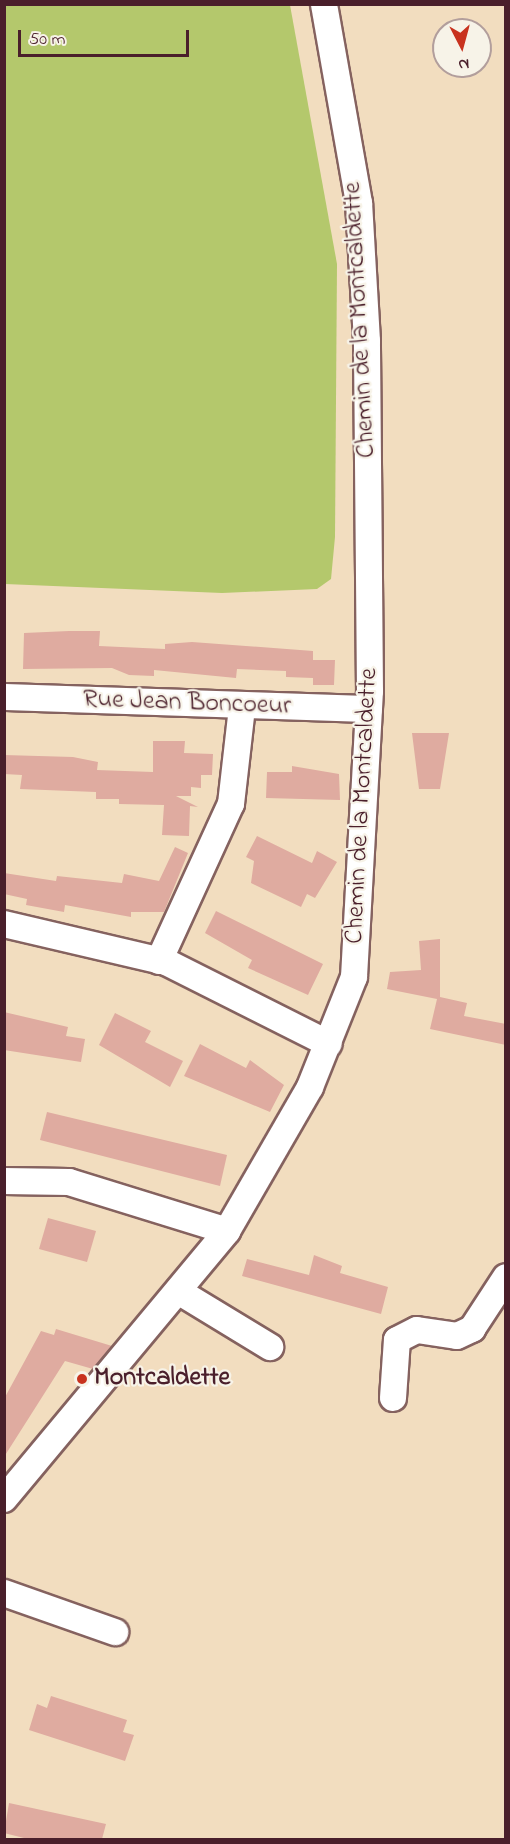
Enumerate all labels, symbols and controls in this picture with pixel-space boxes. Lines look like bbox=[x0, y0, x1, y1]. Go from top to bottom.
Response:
scale bar bbox=[21, 18, 192, 56]
north arrow bbox=[432, 18, 492, 78]
text: 50 m bbox=[29, 27, 66, 53]
text: N bbox=[457, 51, 470, 76]
street label: Chemin de la Montcaldette bbox=[338, 181, 384, 459]
street label: Chemin de la Montcaldette bbox=[340, 667, 386, 945]
street label: Rue Jean Boncoeur bbox=[82, 685, 292, 723]
place label: Montcaldette bbox=[94, 1363, 230, 1395]
marker: Montcaldette bbox=[75, 1372, 89, 1386]

